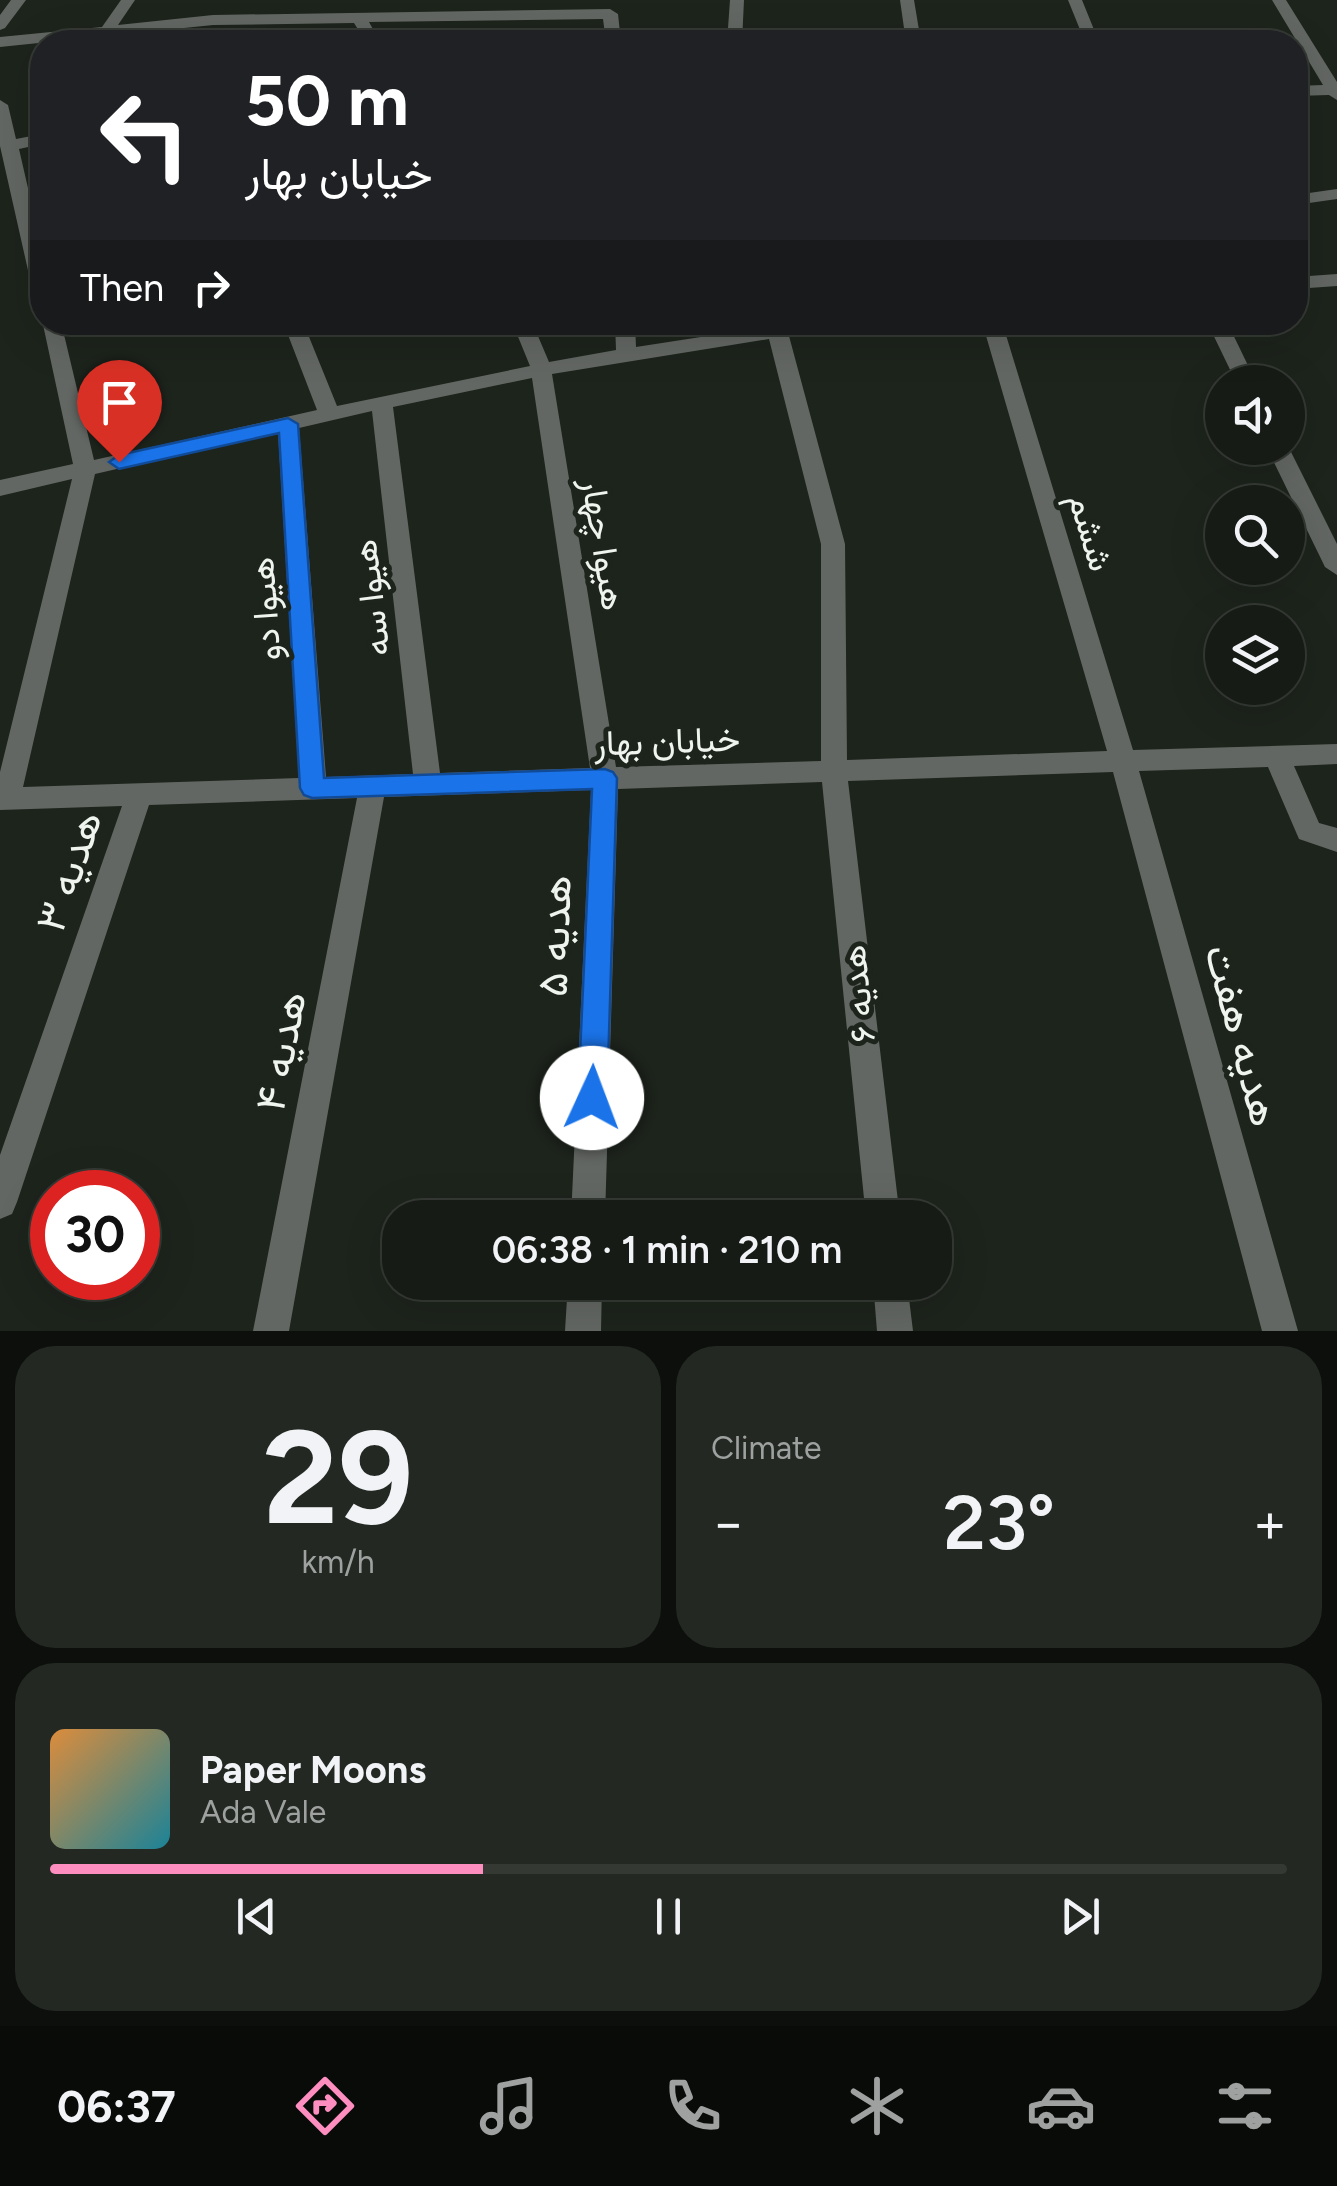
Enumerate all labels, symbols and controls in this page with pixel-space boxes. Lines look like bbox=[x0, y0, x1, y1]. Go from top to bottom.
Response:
text: 50 m bbox=[245, 58, 409, 143]
icon: left bbox=[80, 70, 210, 200]
text: خیابان بهار bbox=[245, 146, 433, 200]
icon: right bbox=[184, 260, 239, 315]
text: Then bbox=[80, 265, 164, 311]
pin bbox=[77, 360, 162, 463]
map controls bbox=[1205, 365, 1305, 705]
button: sound bbox=[1205, 365, 1305, 465]
icon: arrive bbox=[92, 375, 147, 430]
street label: هیوا چهار bbox=[570, 474, 635, 614]
button: search bbox=[1205, 485, 1305, 585]
street label: ششم bbox=[1057, 488, 1123, 577]
street label: هیوا سه bbox=[343, 537, 400, 659]
street label: هیوا دو bbox=[240, 556, 291, 662]
button: layers bbox=[1205, 605, 1305, 705]
street label: خیابان بهار bbox=[592, 717, 741, 766]
street label: هدیه ۳ bbox=[24, 804, 113, 938]
street label: هدیه ۵ bbox=[527, 874, 582, 998]
street label: هدیه هفت bbox=[1194, 939, 1291, 1131]
street label: هدیه ۶ bbox=[832, 943, 884, 1045]
street label: هدیه ۴ bbox=[244, 987, 317, 1115]
position arrow bbox=[540, 1046, 644, 1150]
speed limit sign: 30 bbox=[30, 1170, 160, 1300]
text: 06:38 · 1 min · 210 m bbox=[492, 1227, 842, 1273]
text: 29 bbox=[263, 1400, 413, 1556]
text: Climate bbox=[711, 1429, 822, 1467]
text: 23° bbox=[943, 1478, 1055, 1568]
text: − bbox=[711, 1490, 745, 1556]
text: + bbox=[1253, 1490, 1287, 1556]
text: km/h bbox=[301, 1543, 375, 1581]
text: Paper Moons bbox=[200, 1747, 426, 1793]
text: Ada Vale bbox=[200, 1793, 326, 1831]
icon: previous bbox=[229, 1889, 284, 1944]
icon: pause bbox=[641, 1889, 696, 1944]
icon: next bbox=[1053, 1889, 1108, 1944]
icon: directions bbox=[290, 2071, 360, 2141]
icon: music bbox=[474, 2071, 544, 2141]
icon: phone bbox=[658, 2071, 728, 2141]
icon: climate bbox=[842, 2071, 912, 2141]
icon: car bbox=[1026, 2071, 1096, 2141]
icon: filters bbox=[1210, 2071, 1280, 2141]
text: 06:37 bbox=[57, 2079, 176, 2133]

